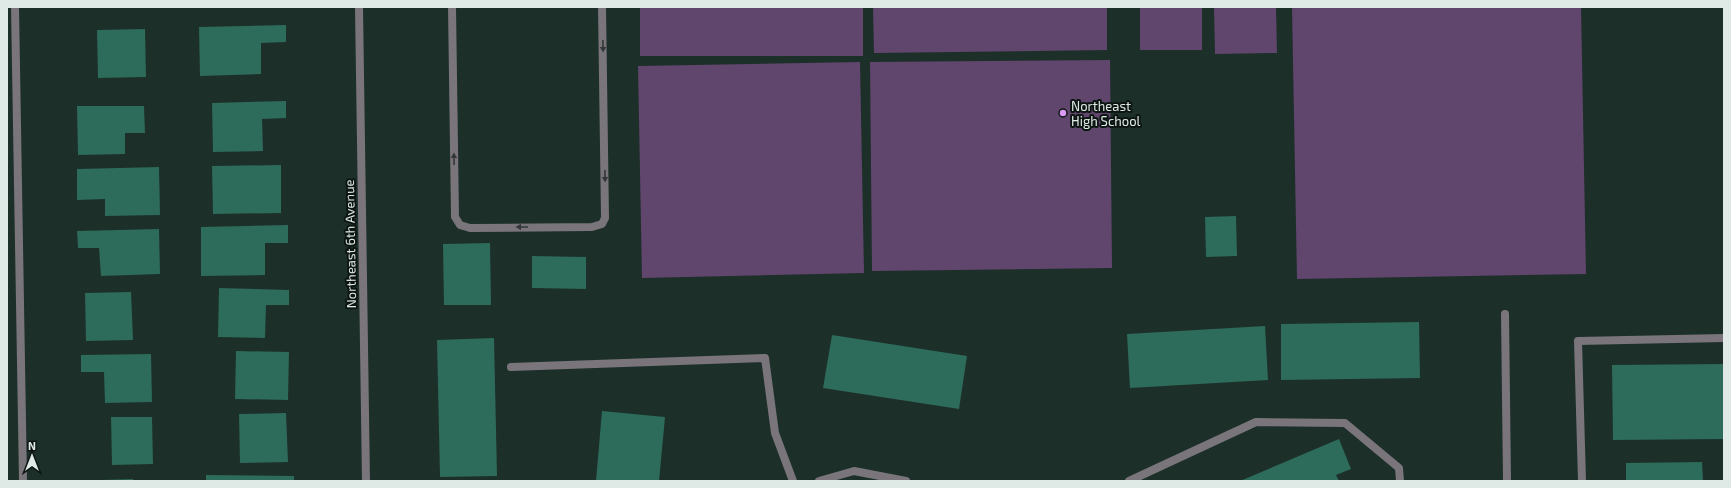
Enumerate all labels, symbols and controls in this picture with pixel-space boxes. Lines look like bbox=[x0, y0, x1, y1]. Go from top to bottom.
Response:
one-way arrow bbox=[600, 40, 606, 53]
place label: Northeast High School bbox=[1071, 98, 1141, 129]
marker: Northeast High School bbox=[1058, 108, 1068, 118]
one-way arrow bbox=[451, 152, 457, 165]
one-way arrow bbox=[602, 170, 608, 183]
street label: Northeast 6th Avenue bbox=[341, 179, 359, 309]
one-way arrow bbox=[515, 224, 528, 230]
north arrow bbox=[12, 436, 52, 476]
text: N bbox=[28, 439, 36, 452]

